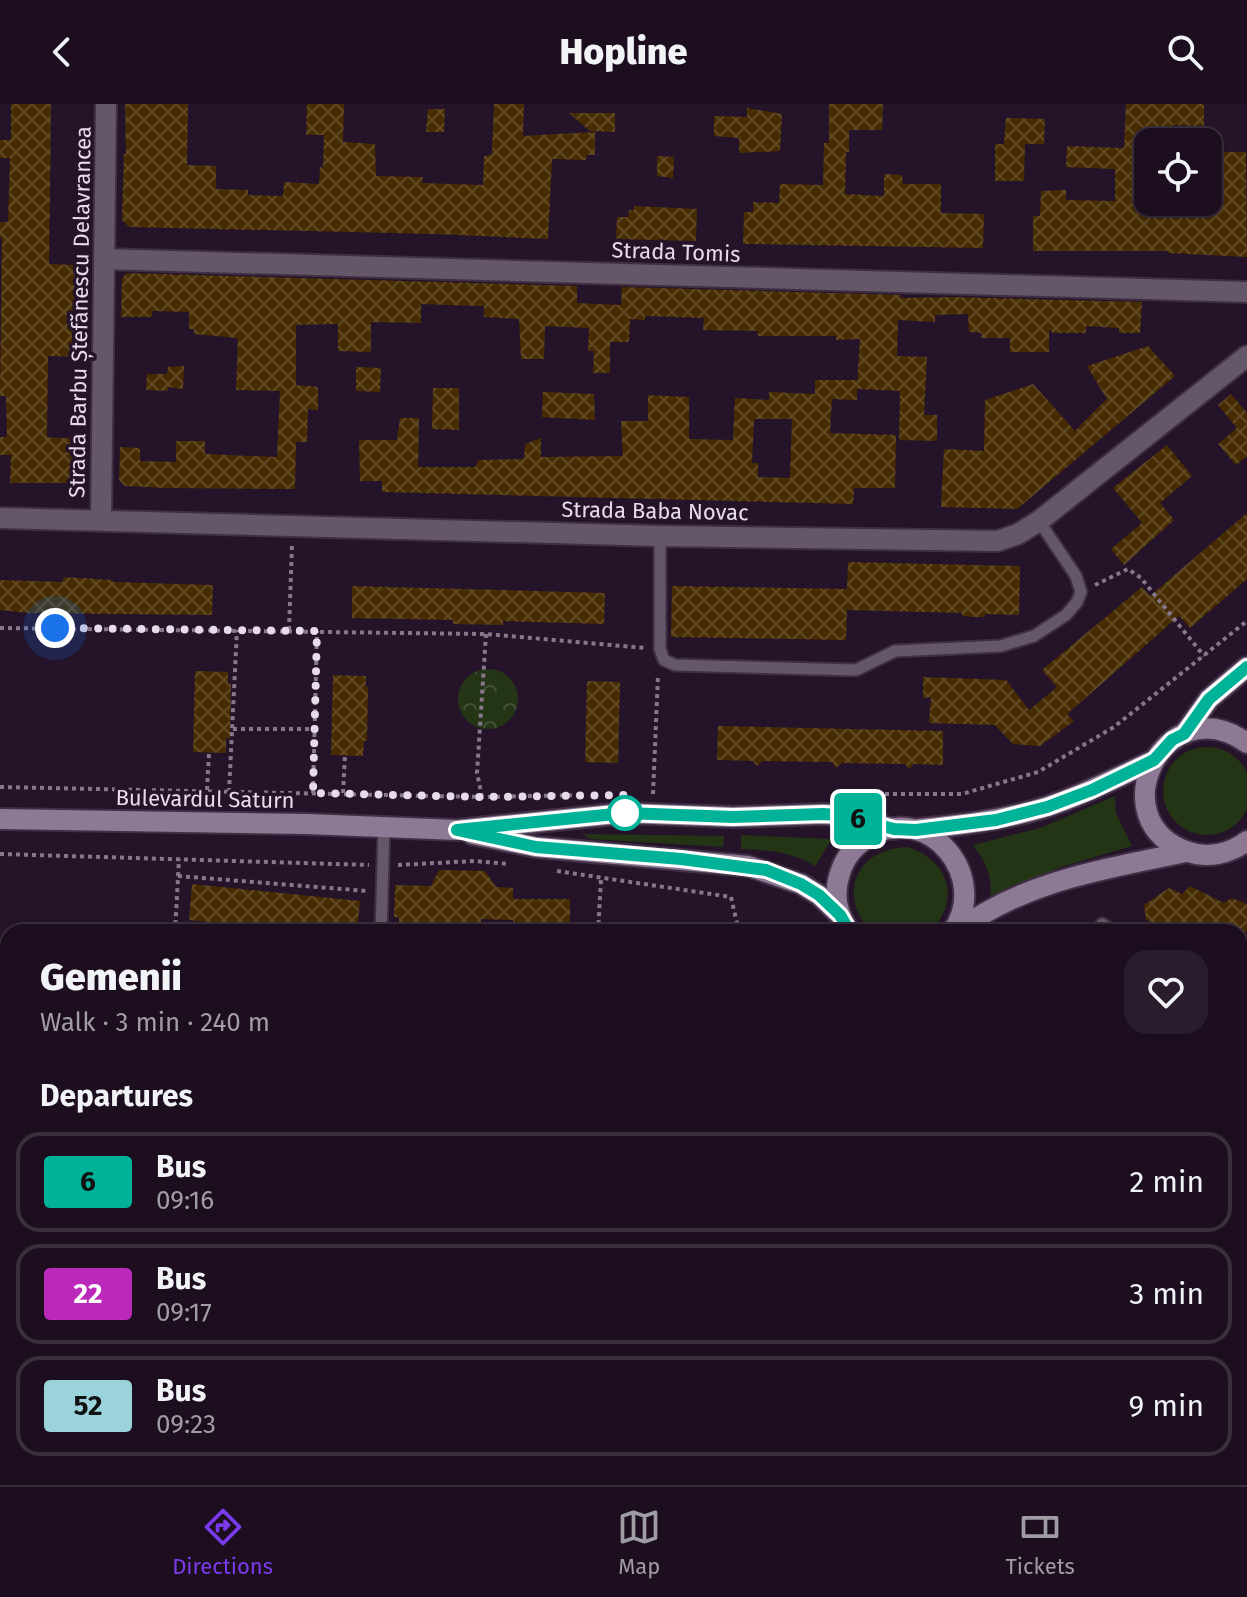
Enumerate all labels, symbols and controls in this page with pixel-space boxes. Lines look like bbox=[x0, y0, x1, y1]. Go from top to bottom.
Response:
icon: back bbox=[40, 30, 84, 74]
text: Hopline bbox=[560, 30, 687, 74]
icon: search bbox=[1163, 30, 1207, 74]
street label: Strada Barbu Ștefănescu Delavrancea bbox=[63, 126, 97, 498]
map controls bbox=[1134, 128, 1222, 216]
button: locate bbox=[1134, 128, 1222, 216]
street label: Strada Tomis bbox=[611, 236, 741, 268]
street label: Strada Baba Novac bbox=[561, 496, 749, 526]
your location bbox=[35, 608, 75, 648]
street label: Bulevardul Saturn bbox=[115, 784, 295, 814]
line badge: 6 bbox=[832, 793, 884, 845]
unlabelled marker bbox=[608, 796, 642, 830]
text: 6 bbox=[850, 802, 866, 835]
button: heart bbox=[1124, 950, 1208, 1034]
text: Gemenii bbox=[40, 954, 182, 1000]
text: Walk · 3 min · 240 m bbox=[40, 1007, 270, 1038]
text: Departures bbox=[40, 1078, 193, 1114]
text: Bus bbox=[156, 1149, 206, 1185]
text: 2 min bbox=[1129, 1164, 1204, 1200]
text: 6 bbox=[80, 1165, 96, 1198]
text: 09:16 bbox=[156, 1185, 214, 1216]
text: Bus bbox=[156, 1261, 206, 1297]
text: 3 min bbox=[1129, 1276, 1204, 1312]
text: 22 bbox=[74, 1277, 102, 1310]
text: 09:17 bbox=[156, 1297, 212, 1328]
text: Bus bbox=[156, 1373, 206, 1409]
text: 9 min bbox=[1129, 1388, 1204, 1424]
text: 52 bbox=[73, 1389, 103, 1422]
text: 09:23 bbox=[156, 1409, 216, 1440]
tab: Directions bbox=[172, 1505, 273, 1580]
tab: Map bbox=[617, 1505, 661, 1580]
tab: Tickets bbox=[1006, 1505, 1075, 1580]

